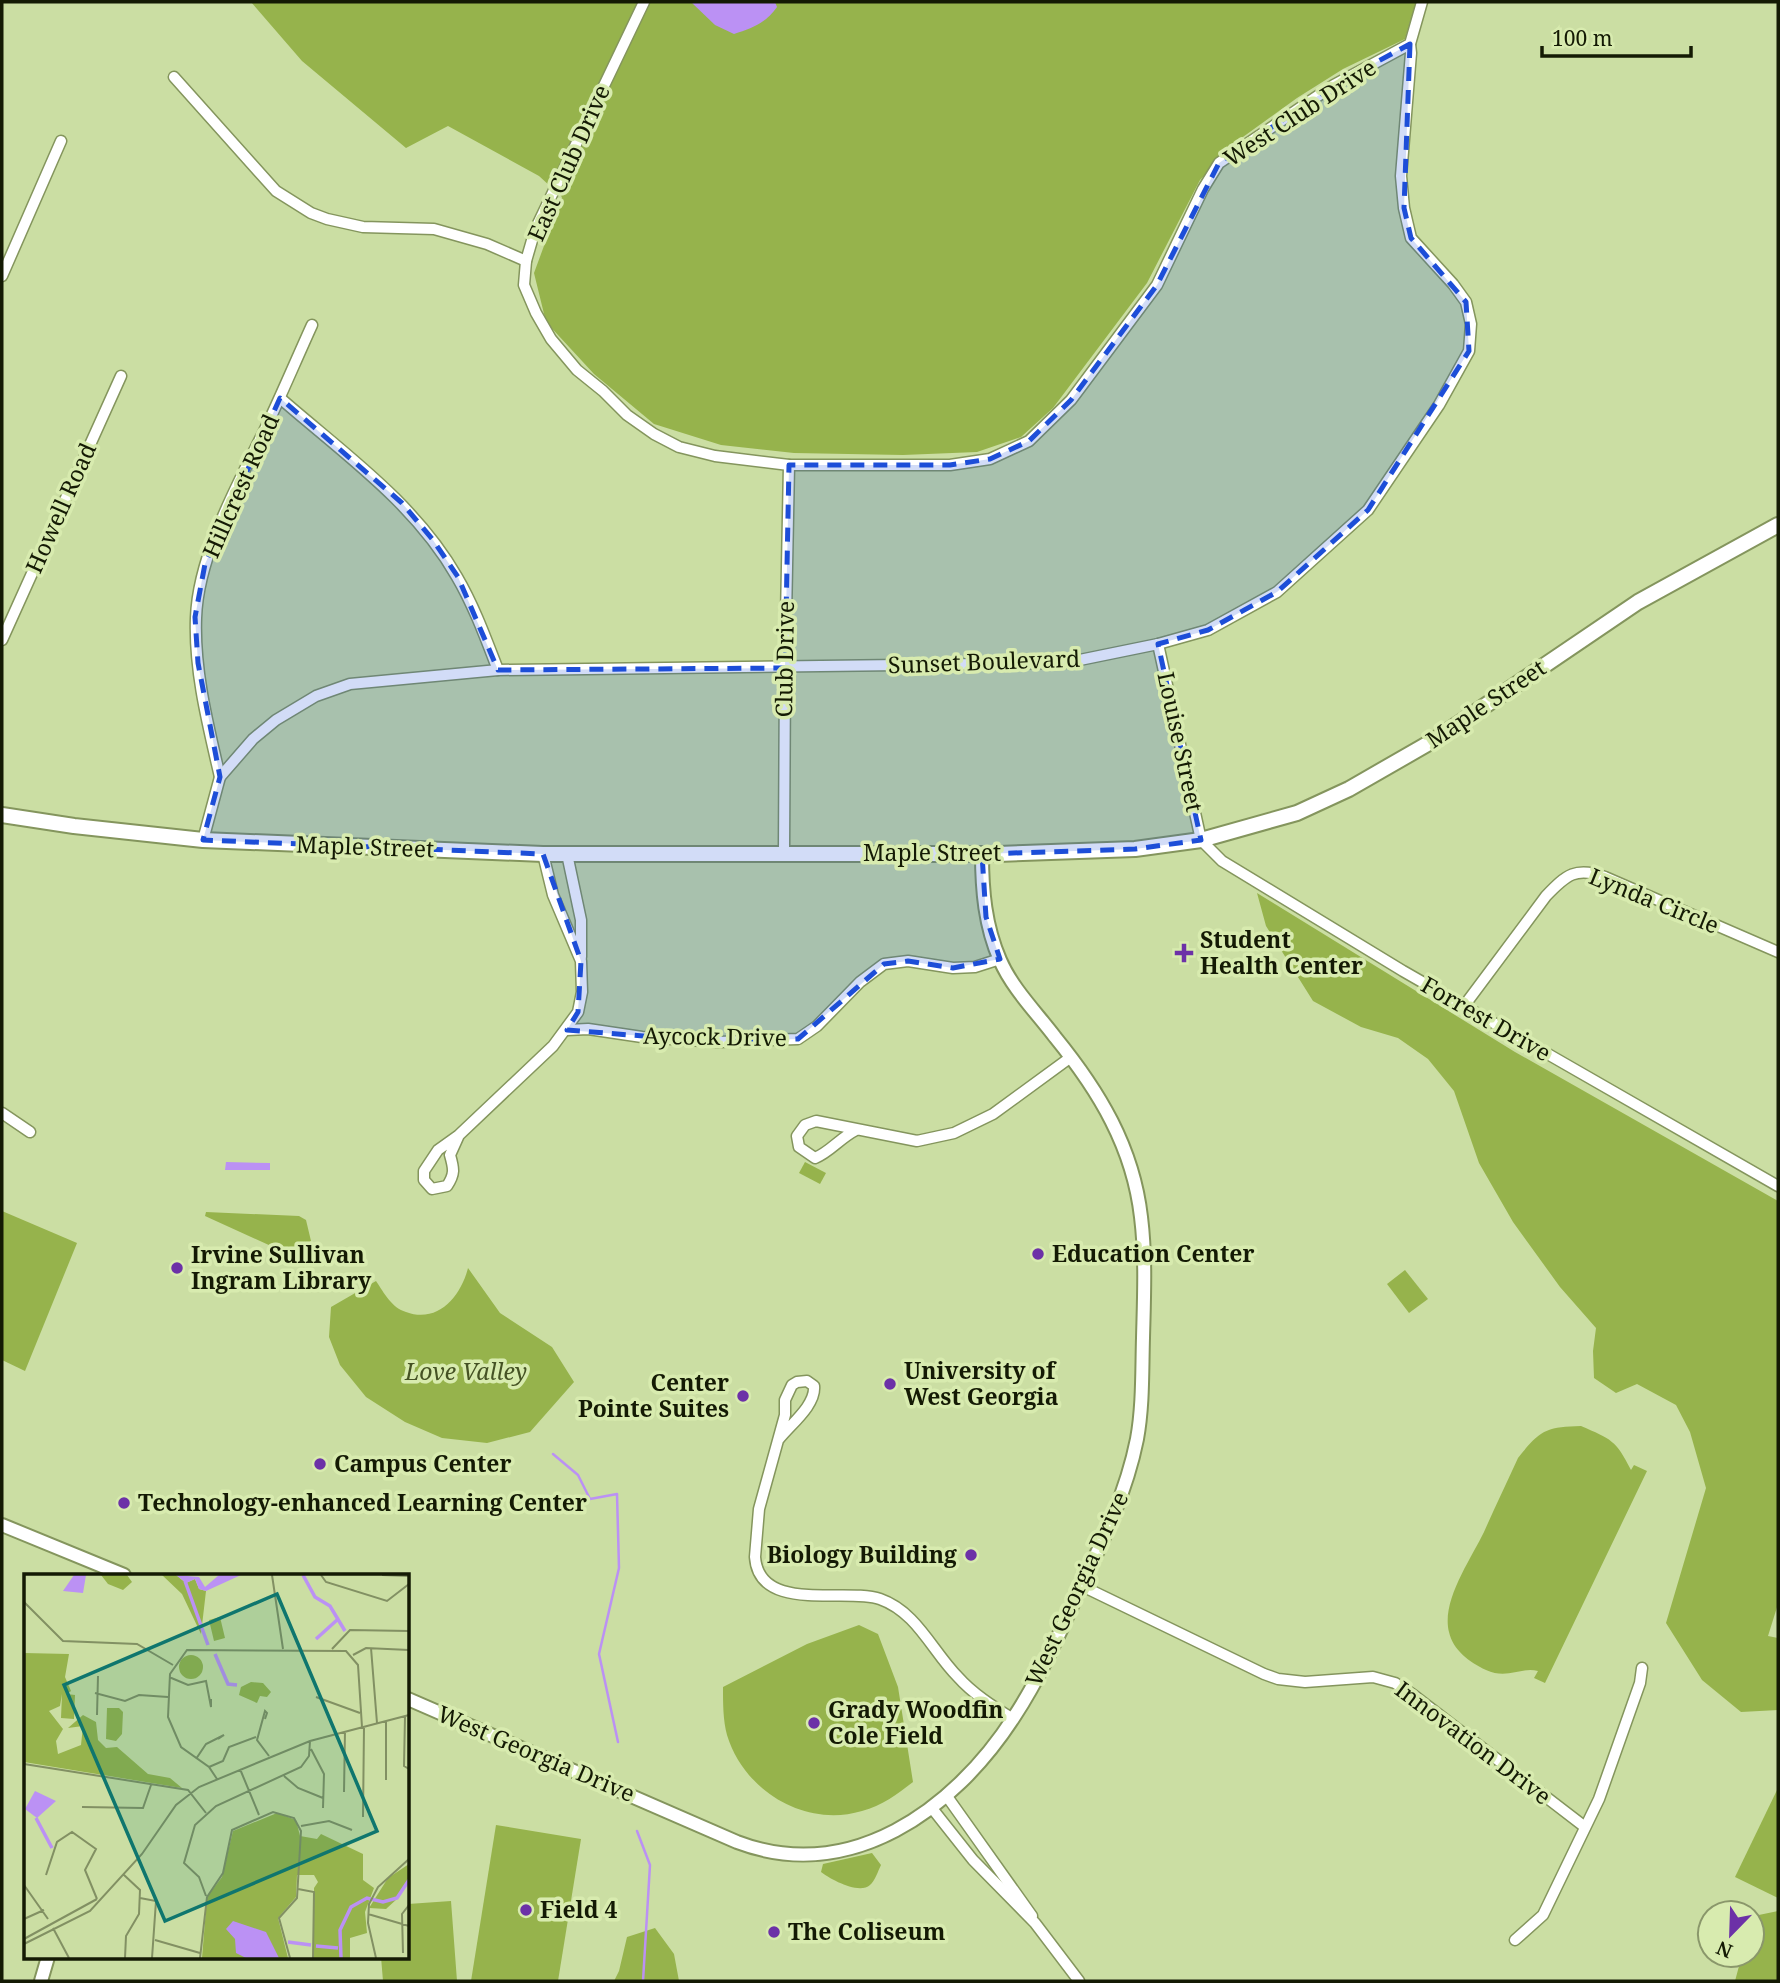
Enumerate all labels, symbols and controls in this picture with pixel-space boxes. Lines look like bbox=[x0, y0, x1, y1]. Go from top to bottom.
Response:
scale bar bbox=[1542, 14, 1691, 58]
text: 100 m bbox=[1552, 24, 1613, 52]
street label: West Club Drive bbox=[1217, 51, 1382, 173]
street label: East Club Drive bbox=[519, 79, 617, 246]
street label: Hillcrest Road bbox=[194, 409, 286, 563]
street label: Howell Road bbox=[17, 437, 103, 578]
street label: Club Drive bbox=[767, 600, 801, 718]
street label: Sunset Boulevard bbox=[887, 642, 1081, 680]
street label: Maple Street bbox=[1419, 651, 1552, 755]
street label: Louise Street bbox=[1151, 669, 1211, 815]
street label: Maple Street bbox=[295, 828, 435, 864]
street label: Maple Street bbox=[863, 836, 1001, 868]
street label: Lynda Circle bbox=[1585, 859, 1724, 941]
place label: Student Health Center bbox=[1200, 923, 1363, 981]
marker: Student Health Center bbox=[1174, 943, 1194, 963]
street label: Forrest Drive bbox=[1416, 968, 1557, 1068]
street label: Aycock Drive bbox=[643, 1019, 787, 1053]
place label: Education Center bbox=[1052, 1237, 1254, 1269]
place label: Irvine Sullivan Ingram Library bbox=[191, 1238, 372, 1296]
marker: Education Center bbox=[1030, 1246, 1046, 1262]
marker: Irvine Sullivan Ingram Library bbox=[169, 1260, 185, 1276]
place label: University of West Georgia bbox=[904, 1354, 1059, 1412]
park label: Love Valley bbox=[404, 1355, 527, 1387]
place label: Center Pointe Suites bbox=[578, 1366, 729, 1424]
marker: University of West Georgia bbox=[882, 1376, 898, 1392]
marker: Center Pointe Suites bbox=[735, 1388, 751, 1404]
place label: Campus Center bbox=[334, 1447, 511, 1479]
marker: Campus Center bbox=[312, 1456, 328, 1472]
place label: Technology-enhanced Learning Center bbox=[138, 1486, 587, 1518]
street label: West Georgia Drive bbox=[1017, 1486, 1135, 1691]
marker: Technology-enhanced Learning Center bbox=[116, 1495, 132, 1511]
place label: Biology Building bbox=[767, 1538, 957, 1570]
marker: Biology Building bbox=[963, 1547, 979, 1563]
inset map bbox=[24, 1574, 410, 1958]
street label: Innovation Drive bbox=[1389, 1673, 1558, 1811]
place label: Grady Woodfin Cole Field bbox=[828, 1693, 1004, 1751]
street label: West Georgia Drive bbox=[433, 1697, 640, 1809]
marker: Grady Woodfin Cole Field bbox=[806, 1715, 822, 1731]
place label: Field 4 bbox=[540, 1893, 618, 1925]
north arrow bbox=[1696, 1899, 1766, 1969]
marker: Field 4 bbox=[518, 1902, 534, 1918]
place label: The Coliseum bbox=[788, 1915, 946, 1947]
marker: The Coliseum bbox=[766, 1924, 782, 1940]
text: N bbox=[1712, 1935, 1736, 1965]

